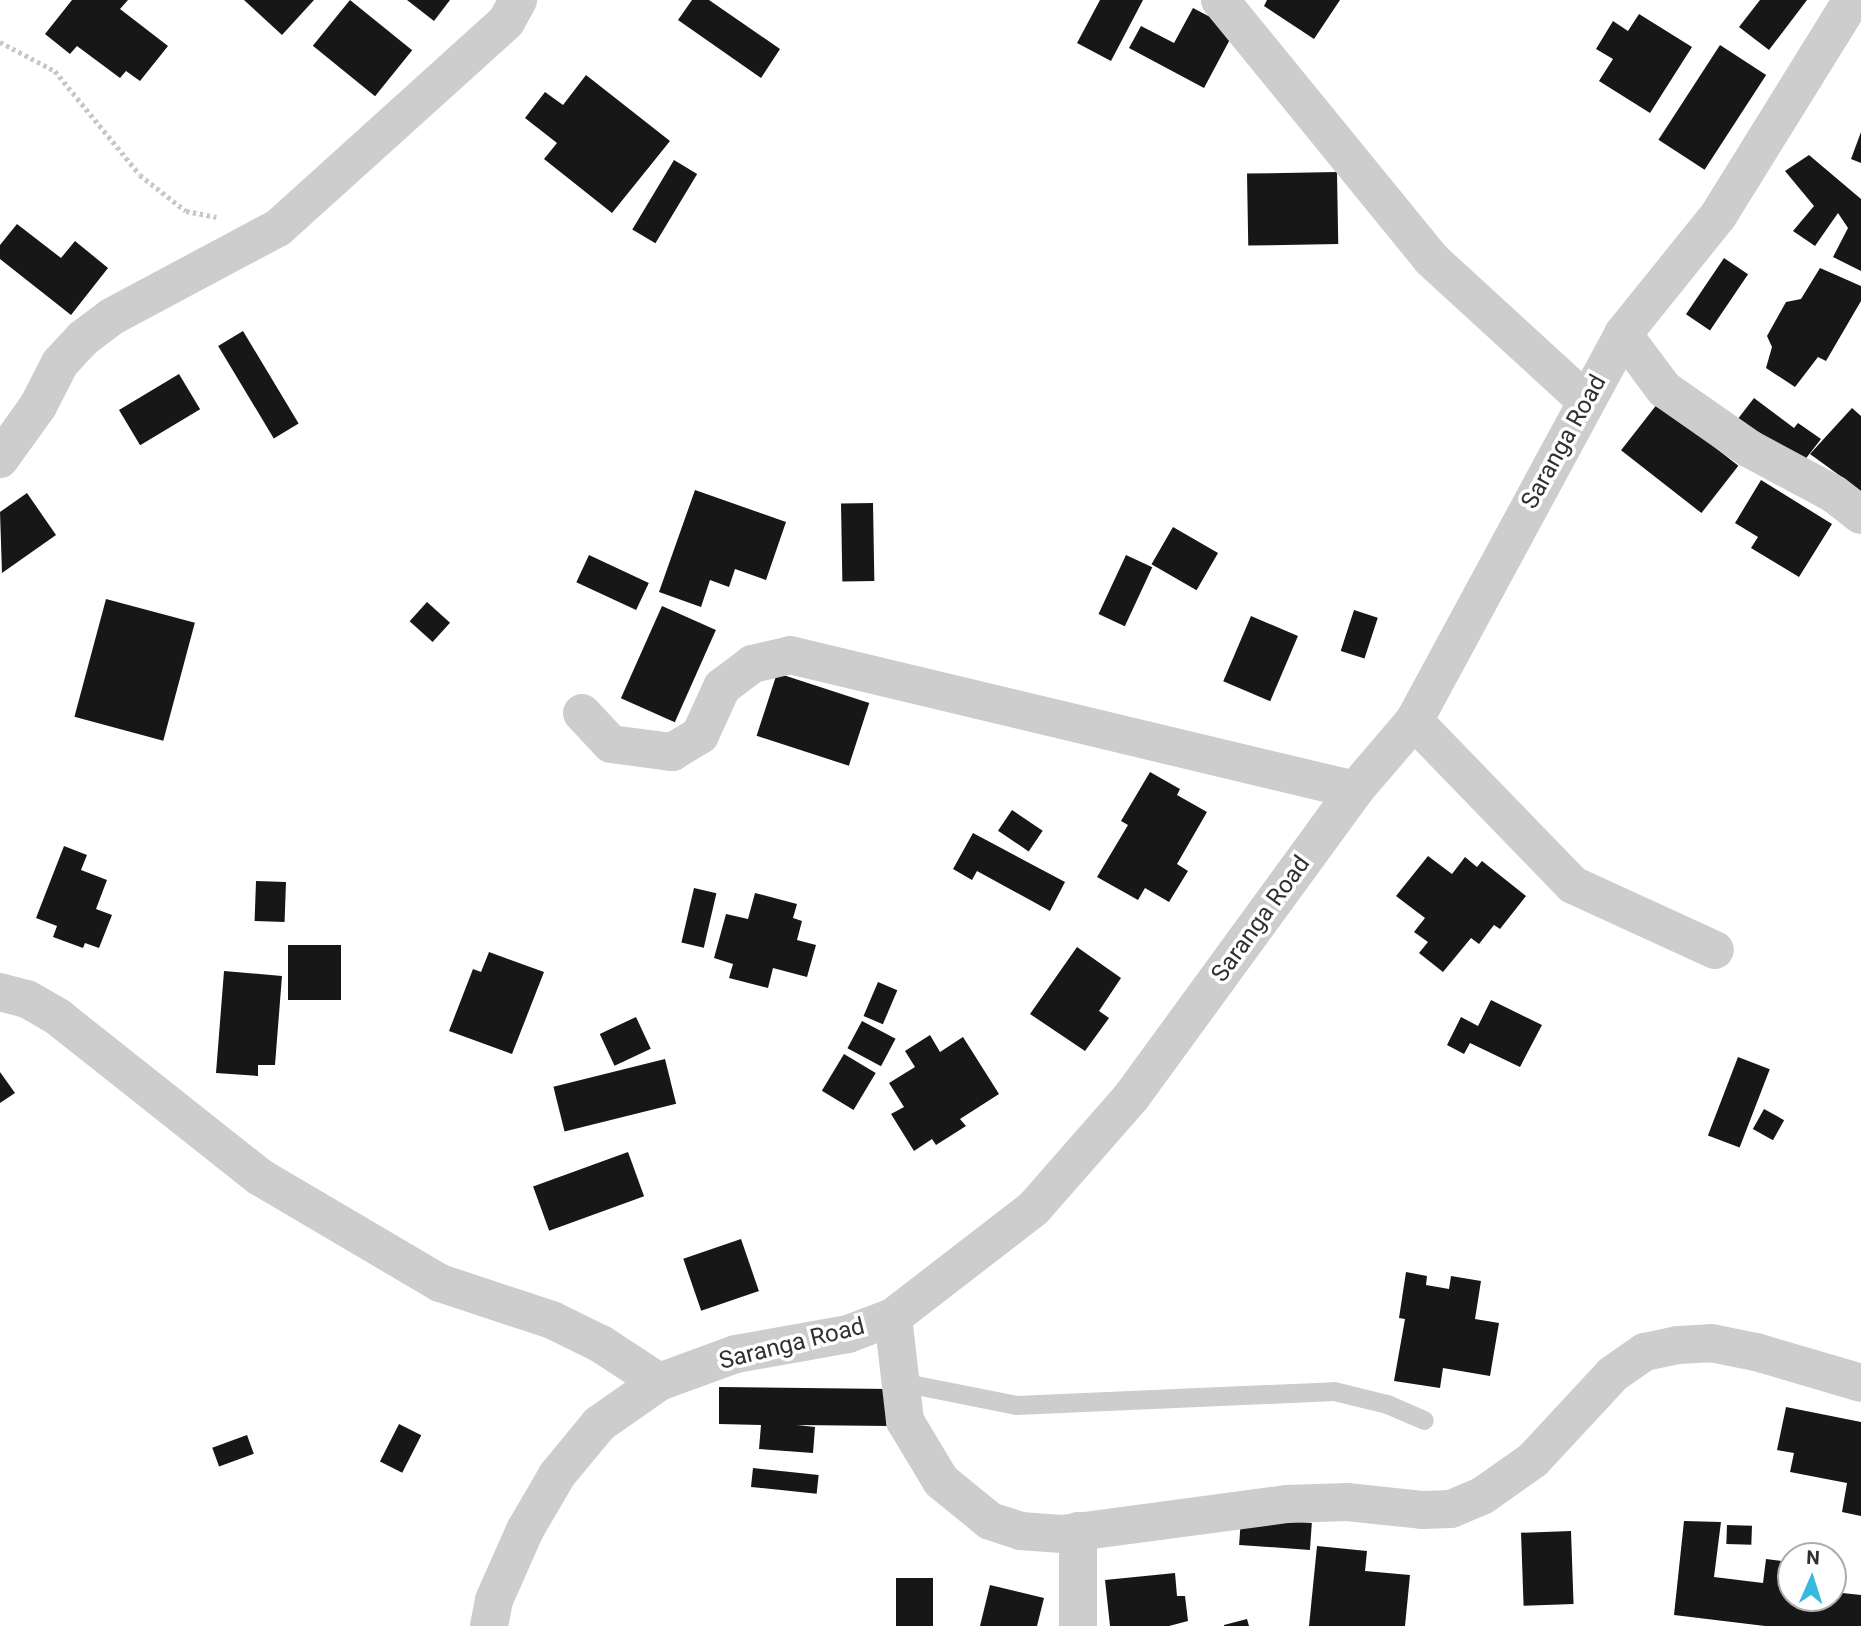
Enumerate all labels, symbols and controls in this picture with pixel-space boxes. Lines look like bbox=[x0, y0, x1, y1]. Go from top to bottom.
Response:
street label: Saranga Road bbox=[1515, 370, 1613, 514]
street label: Saranga Road bbox=[1206, 850, 1316, 988]
street label: Saranga Road bbox=[716, 1312, 868, 1376]
north arrow bbox=[1777, 1542, 1847, 1612]
text: N bbox=[1806, 1546, 1820, 1569]

